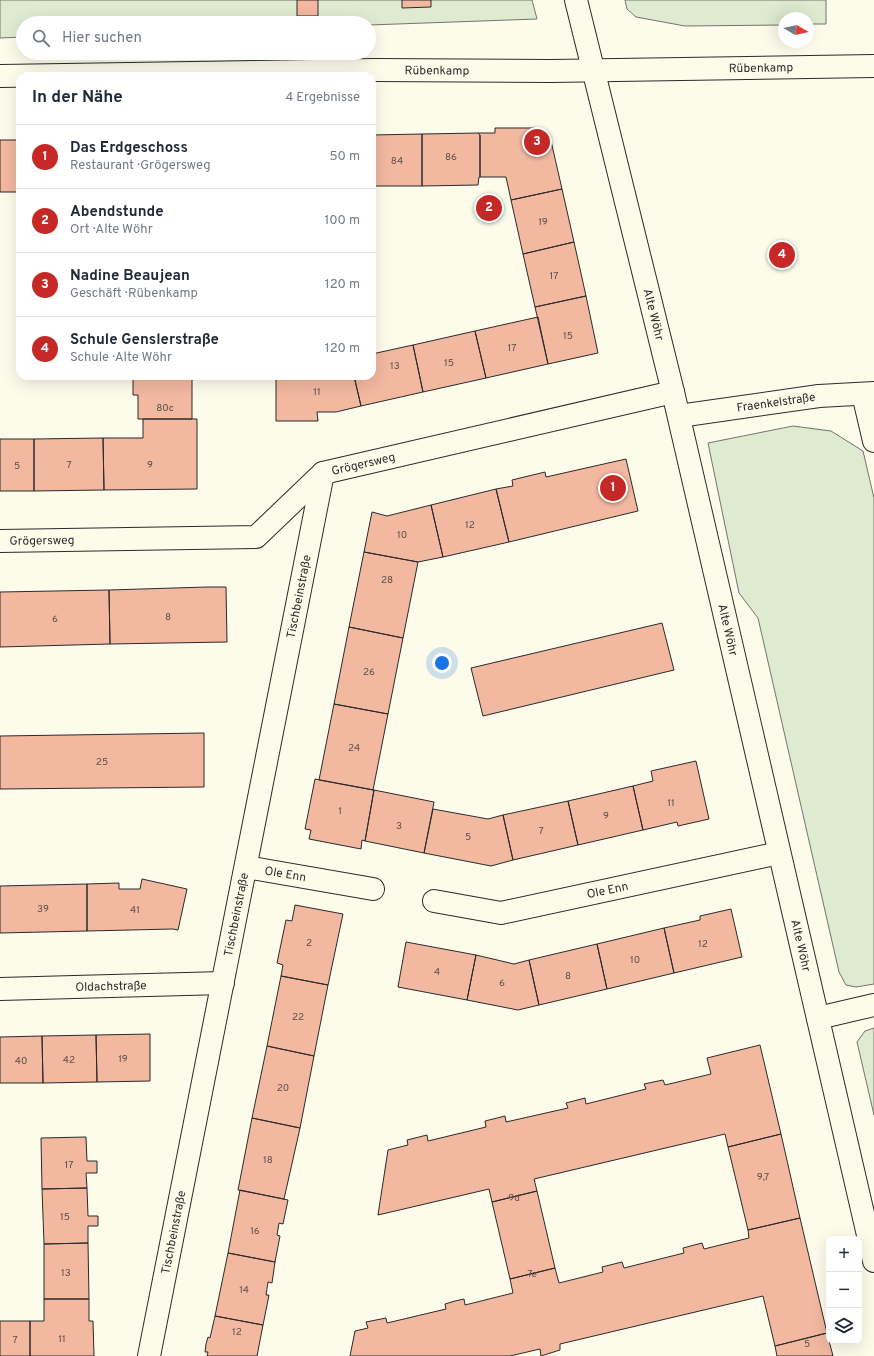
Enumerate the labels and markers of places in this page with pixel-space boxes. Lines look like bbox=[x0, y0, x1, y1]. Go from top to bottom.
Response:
pin: 3 bbox=[524, 127, 550, 157]
pin: 2 bbox=[476, 193, 502, 223]
pin: 4 bbox=[769, 240, 795, 270]
pin: 1 bbox=[600, 473, 626, 503]

